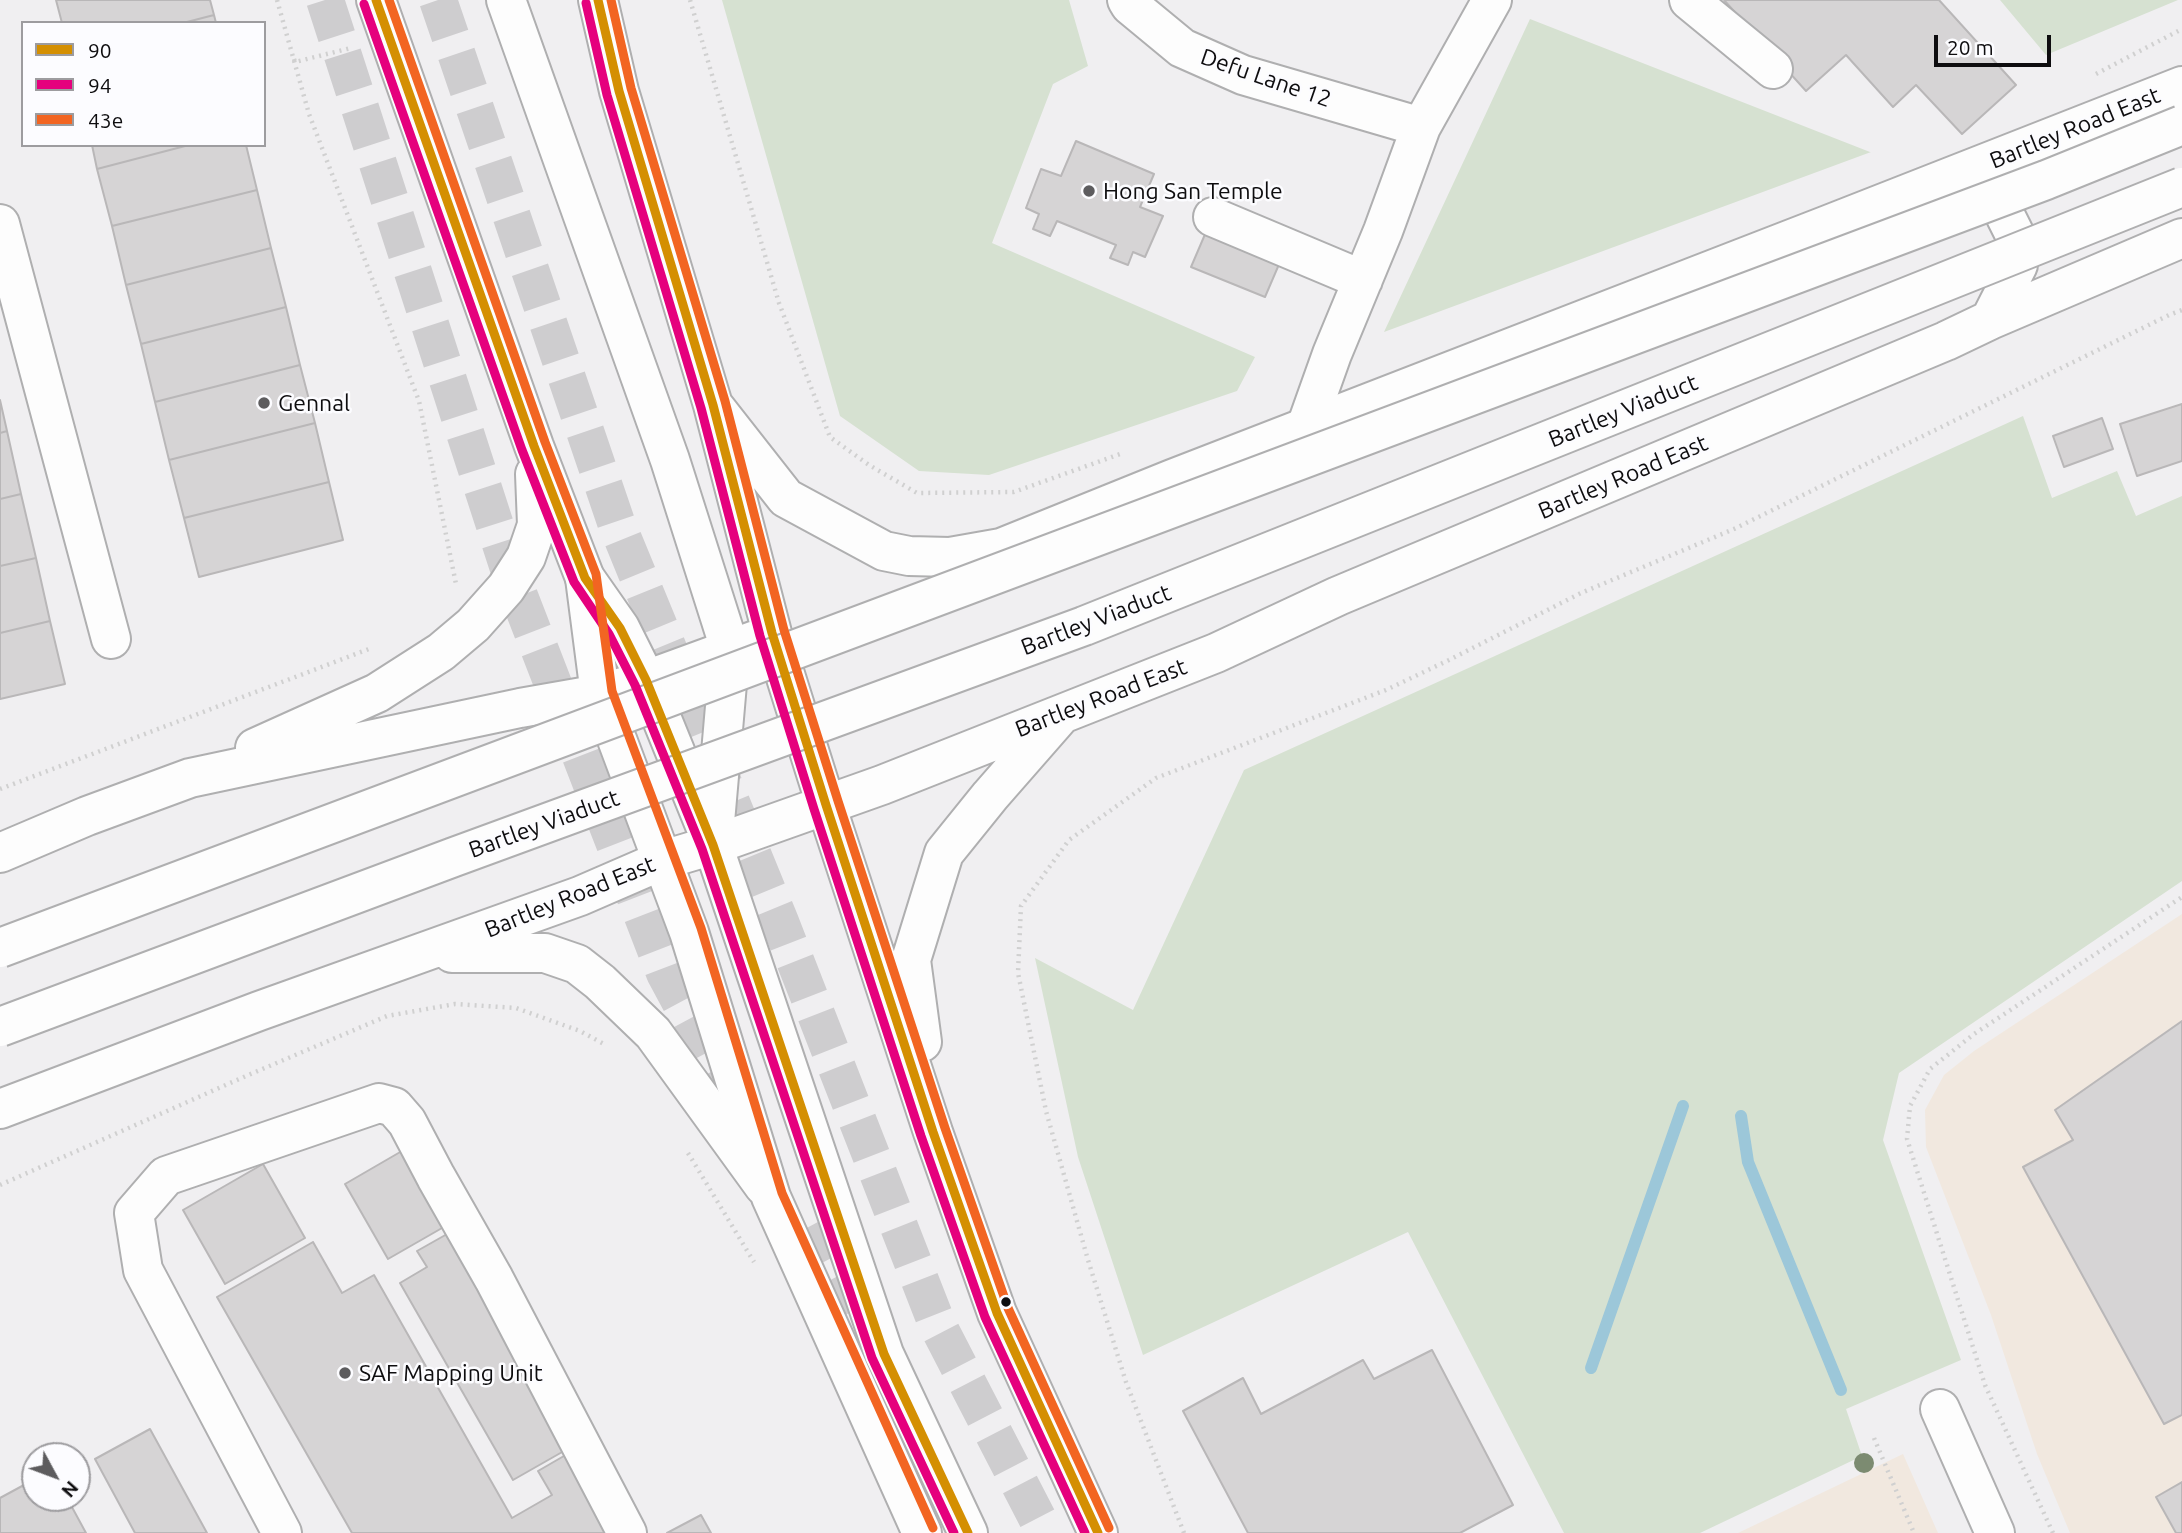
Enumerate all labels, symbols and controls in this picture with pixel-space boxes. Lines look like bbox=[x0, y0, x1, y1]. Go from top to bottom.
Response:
legend bbox=[21, 21, 266, 147]
scale bar bbox=[1937, 21, 2054, 65]
text: 20 m bbox=[1947, 35, 1994, 59]
text: 90 bbox=[88, 38, 112, 62]
street label: Defu Lane 12 bbox=[1197, 43, 1335, 113]
text: 94 bbox=[88, 73, 112, 97]
street label: Bartley Road East bbox=[1986, 81, 2164, 175]
text: 43e bbox=[88, 108, 123, 132]
place label: Hong San Temple bbox=[1103, 177, 1283, 205]
marker: Hong San Temple bbox=[1081, 183, 1097, 199]
street label: Bartley Viaduct bbox=[1544, 369, 1702, 453]
place label: Gennal bbox=[278, 389, 350, 417]
marker: Gennal bbox=[256, 395, 272, 411]
street label: Bartley Road East bbox=[1534, 429, 1712, 525]
street label: Bartley Viaduct bbox=[1017, 579, 1175, 661]
street label: Bartley Road East bbox=[1011, 653, 1191, 743]
street label: Bartley Viaduct bbox=[465, 784, 623, 864]
street label: Bartley Road East bbox=[481, 850, 659, 944]
unlabelled marker bbox=[999, 1295, 1013, 1309]
place label: SAF Mapping Unit bbox=[359, 1359, 543, 1387]
marker: SAF Mapping Unit bbox=[337, 1365, 353, 1381]
north arrow bbox=[21, 1442, 91, 1512]
text: N bbox=[57, 1477, 83, 1502]

